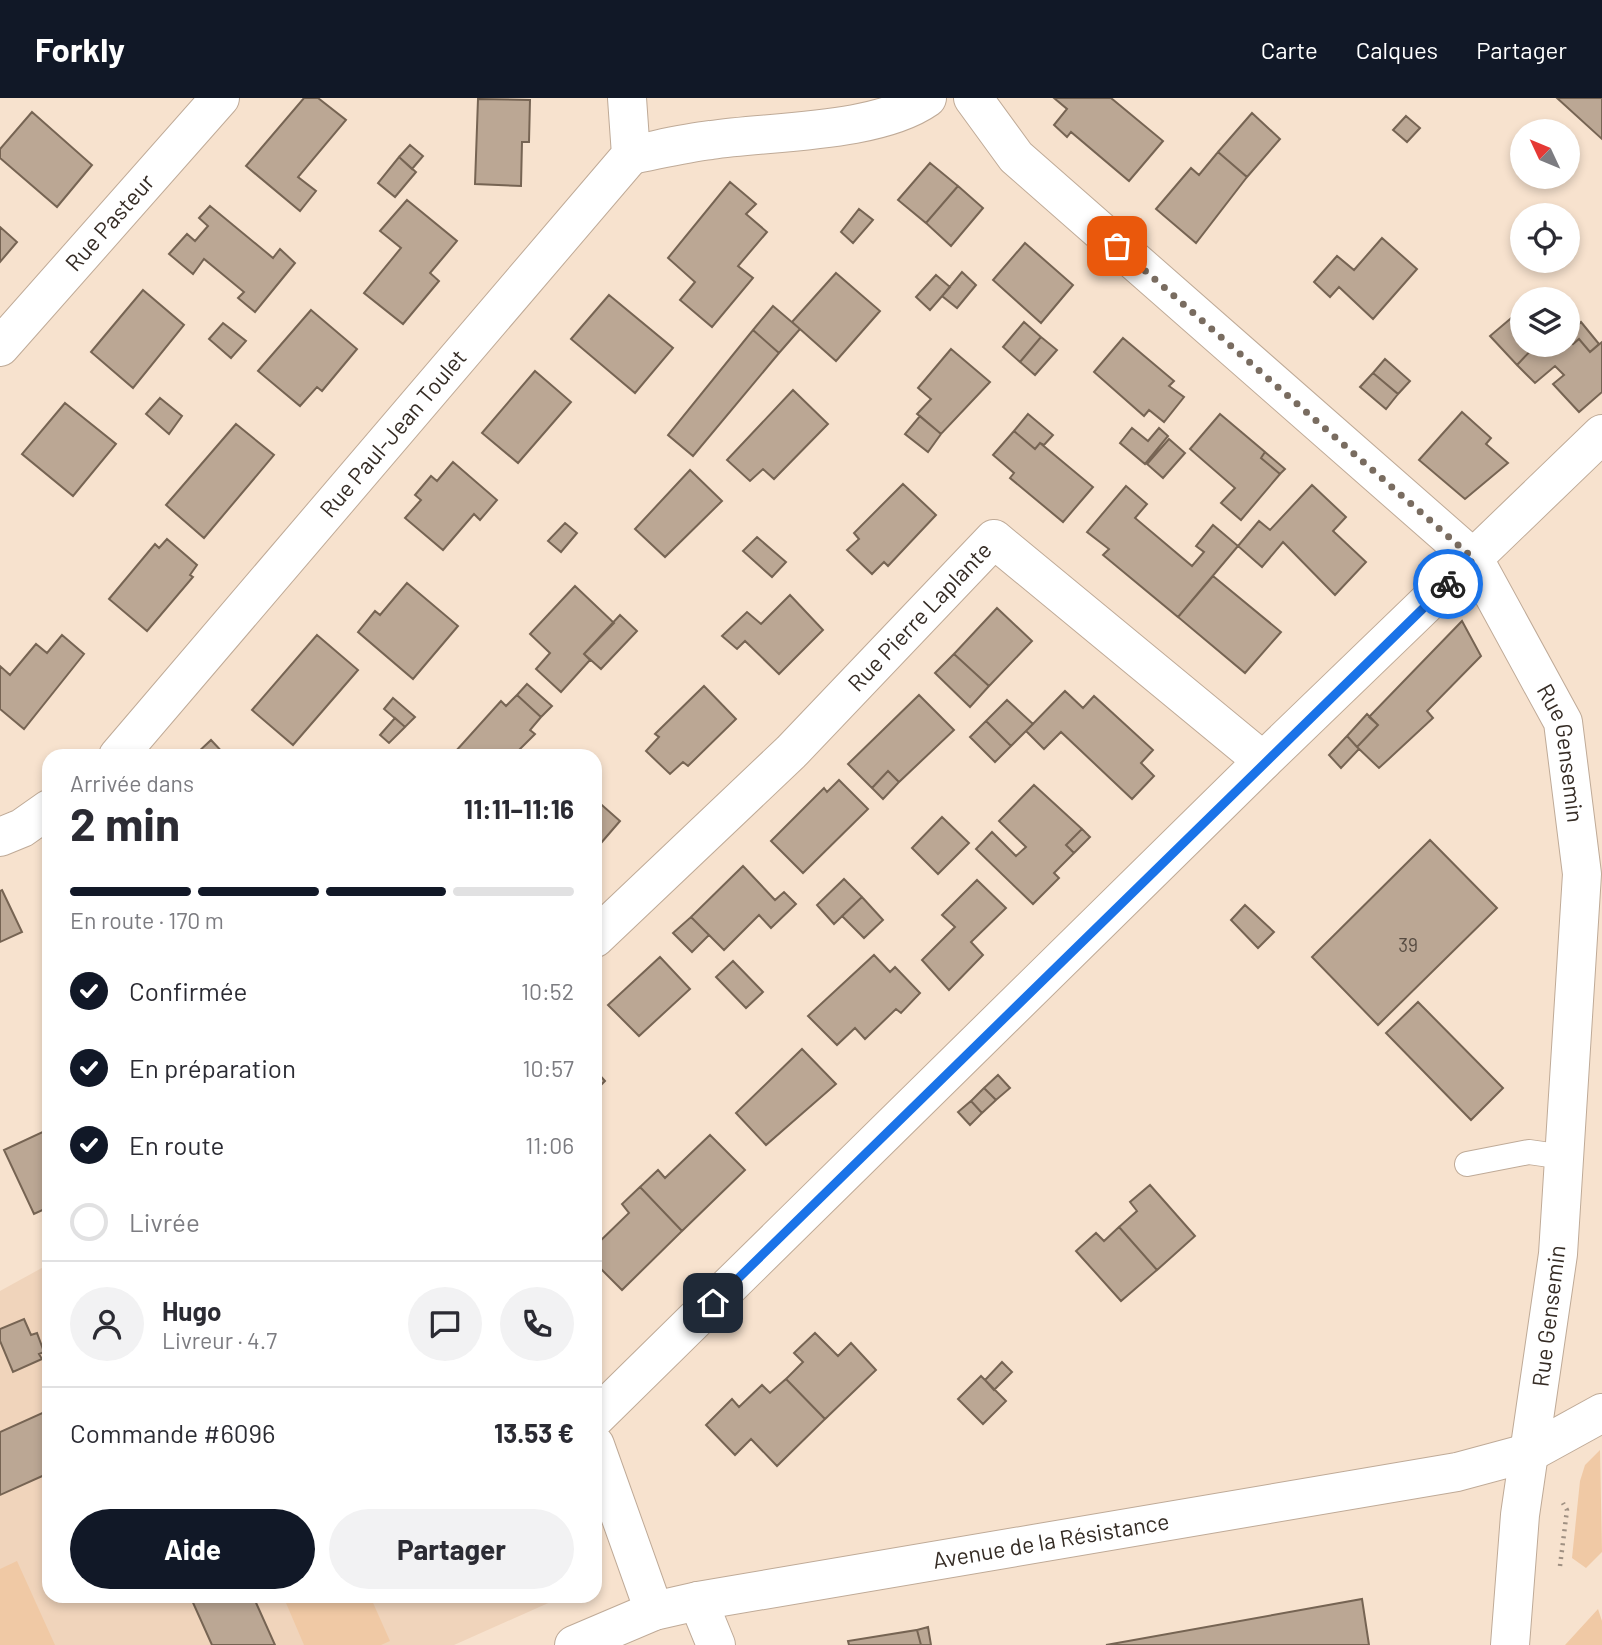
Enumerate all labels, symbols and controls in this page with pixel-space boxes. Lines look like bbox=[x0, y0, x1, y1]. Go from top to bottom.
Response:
text: Forkly bbox=[35, 29, 125, 69]
text: Carte bbox=[1261, 35, 1318, 64]
text: Calques bbox=[1356, 35, 1438, 64]
text: Partager bbox=[1476, 35, 1567, 64]
north arrow bbox=[1510, 119, 1580, 189]
map controls bbox=[1510, 119, 1580, 357]
street label: Rue Pasteur bbox=[59, 167, 160, 276]
button: locate bbox=[1510, 203, 1580, 273]
pin bbox=[1087, 216, 1147, 276]
icon: bag bbox=[1098, 227, 1136, 265]
button: layers bbox=[1510, 287, 1580, 357]
street label: Rue Paul-Jean Toulet bbox=[313, 343, 472, 522]
street label: Rue Pierre Laplante bbox=[841, 536, 997, 697]
courier bbox=[1413, 549, 1483, 619]
icon: bike bbox=[1429, 565, 1467, 603]
street label: Rue Gensemin bbox=[1532, 678, 1590, 824]
text: Arrivée dans bbox=[70, 769, 194, 797]
text: 11:11–11:16 bbox=[464, 793, 574, 824]
text: 2 min bbox=[70, 795, 180, 850]
text: En route · 170 m bbox=[70, 906, 224, 934]
house number: 39 bbox=[1398, 933, 1418, 956]
icon: check bbox=[70, 972, 108, 1010]
text: Confirmée bbox=[129, 975, 247, 1006]
text: 10:52 bbox=[521, 977, 574, 1005]
icon: check bbox=[70, 1049, 108, 1087]
text: En préparation bbox=[129, 1052, 296, 1083]
text: 10:57 bbox=[522, 1054, 574, 1082]
icon: check bbox=[70, 1126, 108, 1164]
text: En route bbox=[129, 1129, 224, 1160]
text: 11:06 bbox=[525, 1131, 574, 1159]
text: Livrée bbox=[129, 1206, 200, 1237]
street label: Rue Gensemin bbox=[1525, 1243, 1571, 1388]
pin bbox=[683, 1273, 743, 1333]
icon: home bbox=[694, 1284, 732, 1322]
button: person bbox=[70, 1287, 144, 1361]
button: chat bbox=[408, 1287, 482, 1361]
button: phone bbox=[500, 1287, 574, 1361]
text: Hugo bbox=[162, 1295, 221, 1326]
text: Livreur · 4.7 bbox=[162, 1326, 277, 1354]
text: Commande #6096 bbox=[70, 1417, 275, 1448]
text: 13.53 € bbox=[494, 1417, 574, 1448]
street label: Avenue de la Résistance bbox=[930, 1506, 1171, 1574]
button: Aide bbox=[70, 1509, 315, 1589]
button: Partager bbox=[329, 1509, 574, 1589]

